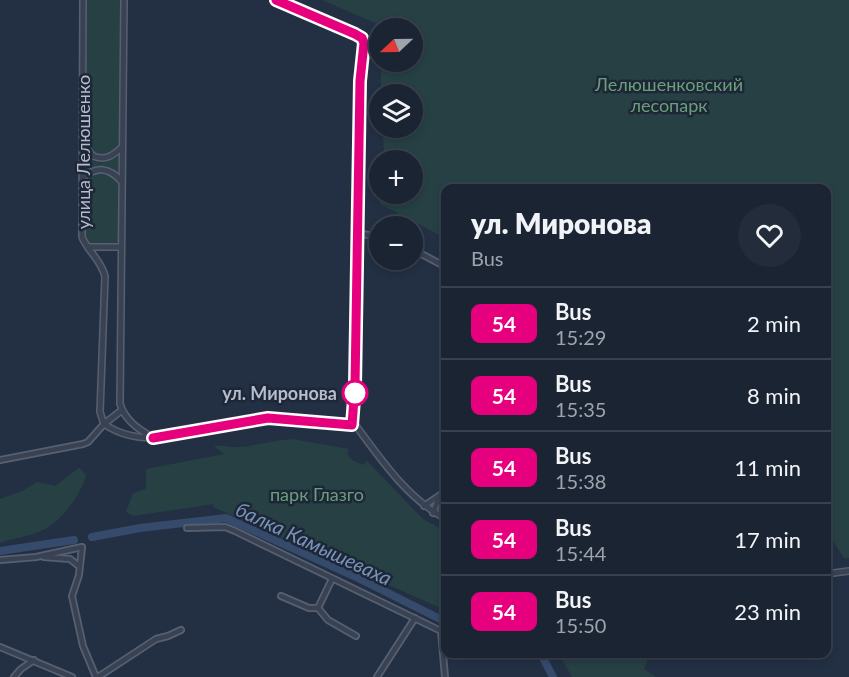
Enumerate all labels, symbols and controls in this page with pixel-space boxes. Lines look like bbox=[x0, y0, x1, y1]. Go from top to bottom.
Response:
north arrow bbox=[369, 18, 423, 72]
map controls bbox=[369, 18, 423, 270]
park label: Лелюшенковский лесопарк bbox=[594, 73, 743, 116]
street label: улица Лелюшенко bbox=[72, 75, 94, 229]
button: layers bbox=[369, 84, 423, 138]
button: + bbox=[369, 150, 423, 204]
button: heart bbox=[738, 204, 801, 267]
text: ул. Миронова bbox=[471, 206, 651, 240]
button: − bbox=[369, 216, 423, 270]
text: Bus bbox=[471, 246, 504, 270]
text: Bus bbox=[555, 298, 591, 325]
text: 2 min bbox=[747, 310, 801, 337]
text: 54 bbox=[492, 311, 516, 336]
text: 15:29 bbox=[555, 325, 606, 349]
text: Bus bbox=[555, 370, 591, 397]
marker: ул. Миронова bbox=[342, 380, 368, 406]
place label: ул. Миронова bbox=[222, 382, 337, 404]
text: 8 min bbox=[747, 382, 801, 409]
text: 54 bbox=[492, 383, 516, 408]
text: 15:35 bbox=[555, 397, 606, 421]
text: Bus bbox=[555, 442, 591, 469]
text: 11 min bbox=[734, 454, 801, 481]
text: 54 bbox=[492, 455, 516, 480]
text: 15:38 bbox=[555, 469, 606, 493]
park label: парк Глазго bbox=[270, 483, 364, 505]
water label: балка Камышеваха bbox=[232, 496, 396, 590]
text: Bus bbox=[555, 514, 591, 541]
text: 17 min bbox=[734, 526, 801, 553]
text: 54 bbox=[492, 527, 516, 552]
text: 15:44 bbox=[555, 541, 606, 565]
text: Bus bbox=[555, 586, 591, 613]
text: 23 min bbox=[734, 598, 801, 625]
text: 54 bbox=[492, 599, 516, 624]
text: 15:50 bbox=[555, 613, 606, 637]

